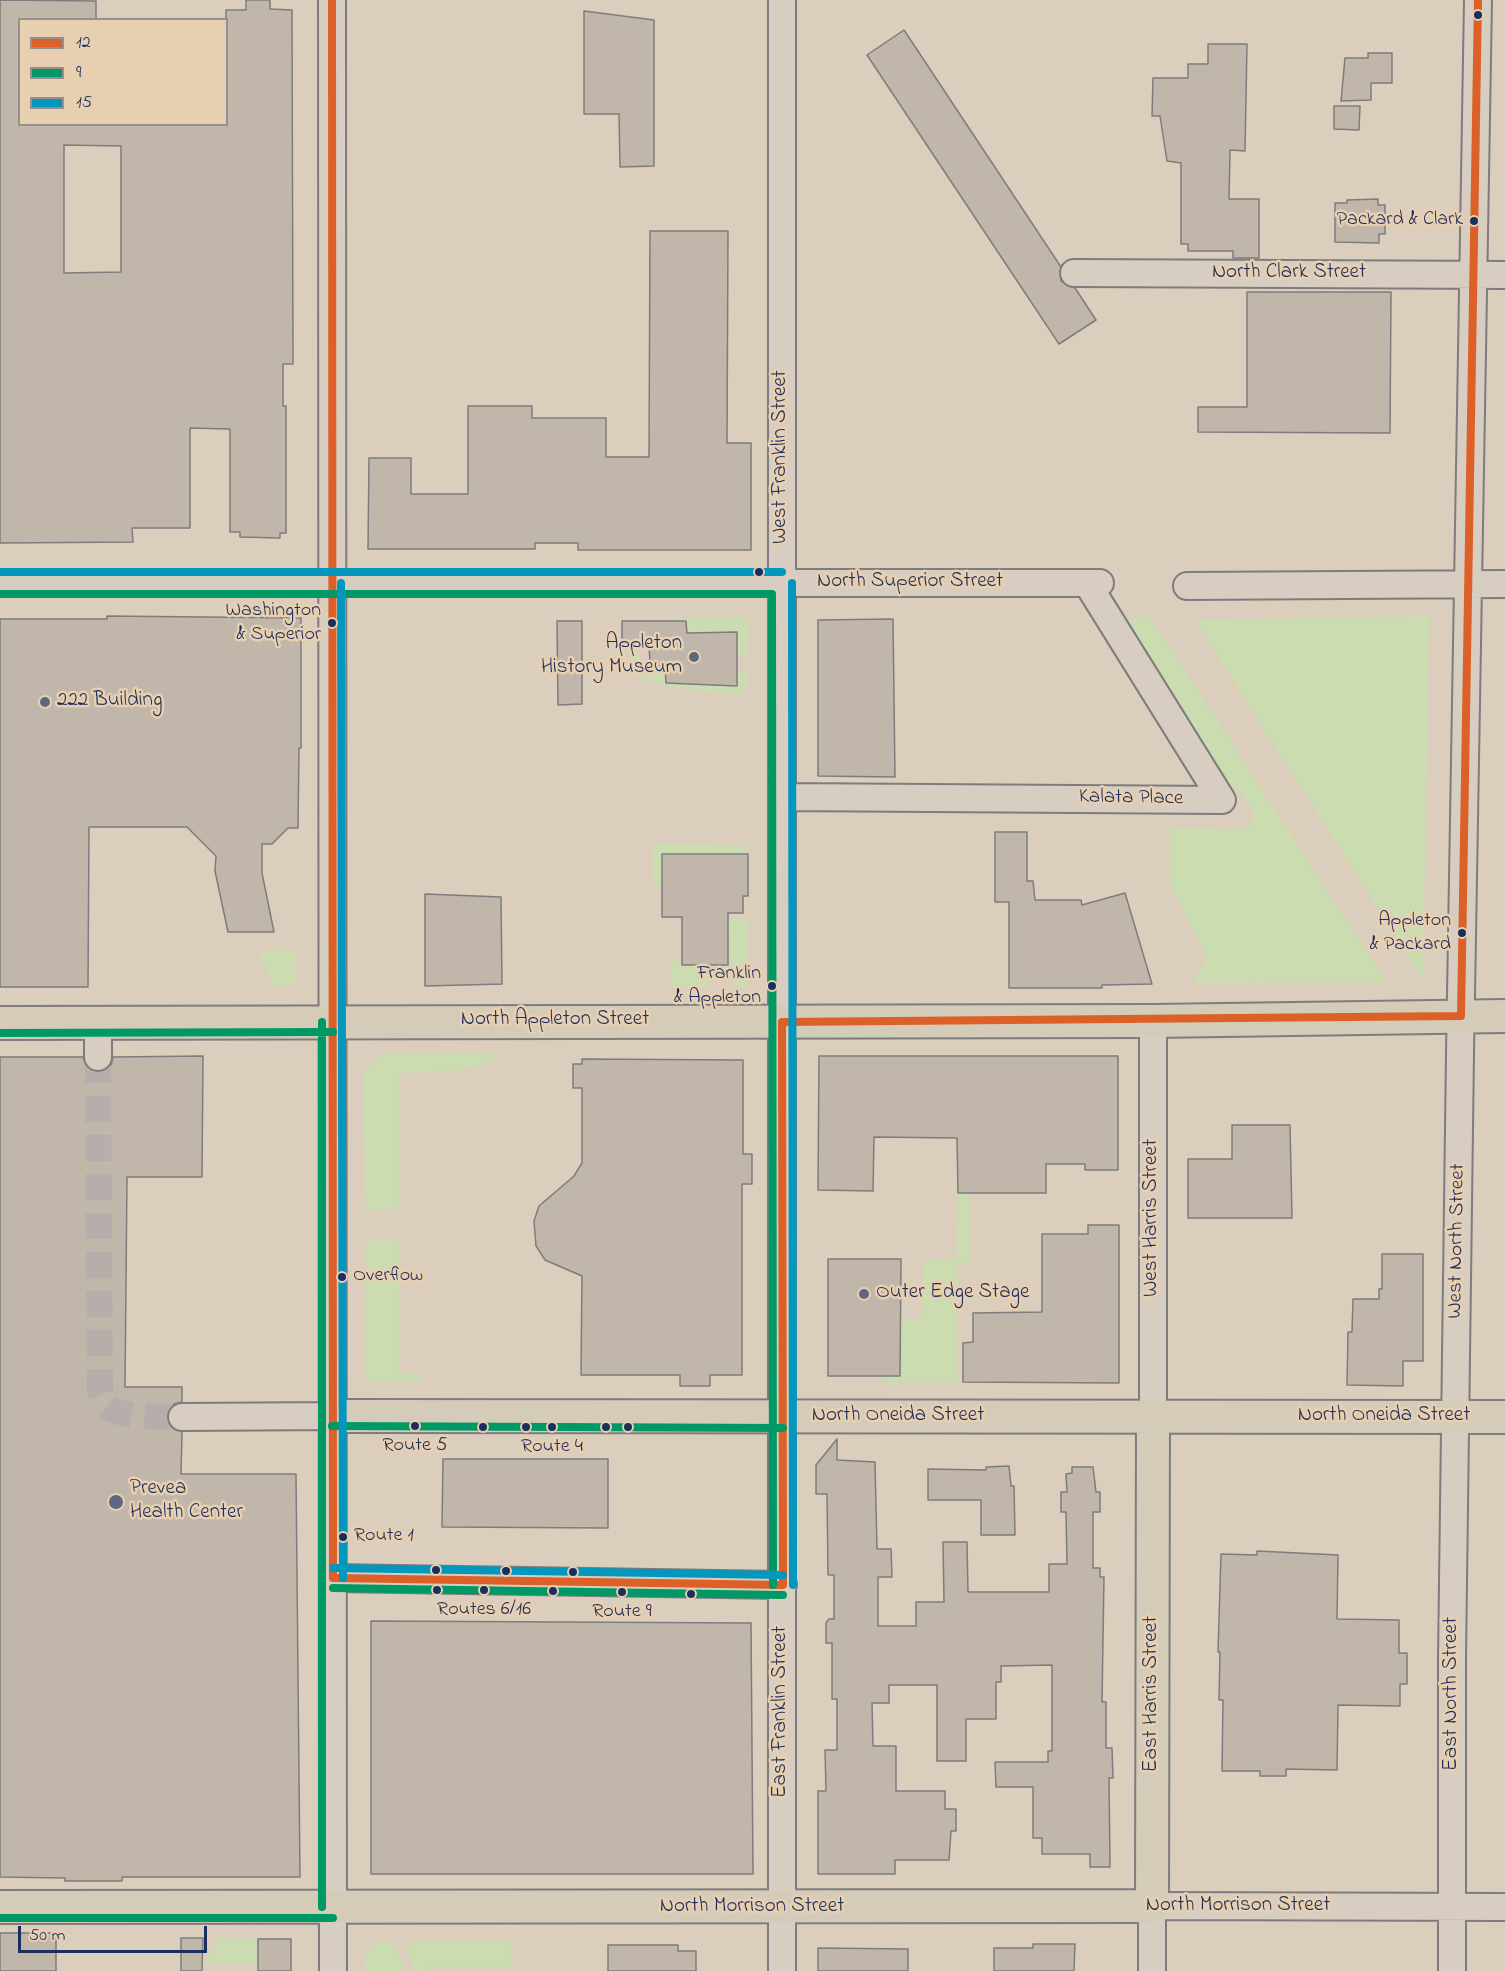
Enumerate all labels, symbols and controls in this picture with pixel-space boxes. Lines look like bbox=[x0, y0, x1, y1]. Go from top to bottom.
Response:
unlabelled marker bbox=[1472, 9, 1484, 21]
legend bbox=[18, 18, 228, 126]
text: 12 bbox=[76, 30, 91, 56]
text: 9 bbox=[76, 60, 81, 86]
text: 15 bbox=[76, 90, 92, 116]
place label: Packard & Clark bbox=[1337, 209, 1463, 233]
marker: Packard & Clark bbox=[1468, 215, 1480, 227]
street label: North Clark Street bbox=[1212, 261, 1366, 287]
street label: West Franklin Street bbox=[769, 370, 795, 544]
unlabelled marker bbox=[753, 566, 765, 578]
street label: North Superior Street bbox=[817, 570, 1003, 596]
place label: Washington & Superior bbox=[226, 600, 321, 647]
marker: Washington & Superior bbox=[326, 617, 338, 629]
place label: Appleton History Museum bbox=[541, 632, 682, 682]
marker: Appleton History Museum bbox=[687, 650, 701, 664]
place label: 222 Building bbox=[57, 689, 162, 715]
marker: 222 Building bbox=[38, 695, 52, 709]
street label: Kalata Place bbox=[1079, 785, 1183, 813]
place label: Appleton & Packard bbox=[1370, 910, 1451, 957]
marker: Appleton & Packard bbox=[1456, 927, 1468, 939]
place label: Franklin & Appleton bbox=[674, 963, 761, 1010]
marker: Franklin & Appleton bbox=[766, 980, 778, 992]
street label: North Appleton Street bbox=[461, 1008, 649, 1034]
street label: West Harris Street bbox=[1140, 1139, 1166, 1297]
street label: West North Street bbox=[1444, 1163, 1472, 1319]
place label: Overflow bbox=[353, 1265, 423, 1289]
marker: Overflow bbox=[336, 1271, 348, 1283]
place label: Outer Edge Stage bbox=[876, 1281, 1029, 1307]
marker: Outer Edge Stage bbox=[857, 1287, 871, 1301]
street label: North Oneida Street bbox=[812, 1404, 984, 1430]
street label: North Oneida Street bbox=[1298, 1404, 1470, 1430]
marker: Route 5 bbox=[409, 1420, 421, 1432]
unlabelled marker bbox=[477, 1421, 489, 1433]
unlabelled marker bbox=[520, 1421, 532, 1433]
marker: Route 4 bbox=[546, 1421, 558, 1433]
unlabelled marker bbox=[600, 1421, 612, 1433]
unlabelled marker bbox=[622, 1421, 634, 1433]
place label: Route 5 bbox=[383, 1435, 447, 1459]
place label: Route 4 bbox=[521, 1436, 583, 1460]
place label: Prevea Health Center bbox=[130, 1477, 243, 1527]
marker: Prevea Health Center bbox=[107, 1493, 125, 1511]
place label: Route 1 bbox=[354, 1525, 414, 1549]
marker: Route 1 bbox=[337, 1531, 349, 1543]
unlabelled marker bbox=[430, 1564, 442, 1576]
unlabelled marker bbox=[500, 1565, 512, 1577]
unlabelled marker bbox=[567, 1566, 579, 1578]
unlabelled marker bbox=[431, 1584, 443, 1596]
marker: Routes 6/16 bbox=[478, 1584, 490, 1596]
unlabelled marker bbox=[547, 1585, 559, 1597]
marker: Route 9 bbox=[616, 1586, 628, 1598]
unlabelled marker bbox=[685, 1588, 697, 1600]
place label: Routes 6/16 bbox=[437, 1599, 531, 1623]
place label: Route 9 bbox=[592, 1601, 652, 1625]
street label: East Harris Street bbox=[1140, 1616, 1166, 1772]
street label: East North Street bbox=[1440, 1617, 1466, 1771]
street label: East Franklin Street bbox=[769, 1626, 795, 1798]
street label: North Morrison Street bbox=[1146, 1894, 1330, 1920]
street label: North Morrison Street bbox=[660, 1895, 844, 1921]
scale bar bbox=[21, 1914, 210, 1952]
text: 50 m bbox=[29, 1923, 66, 1949]

